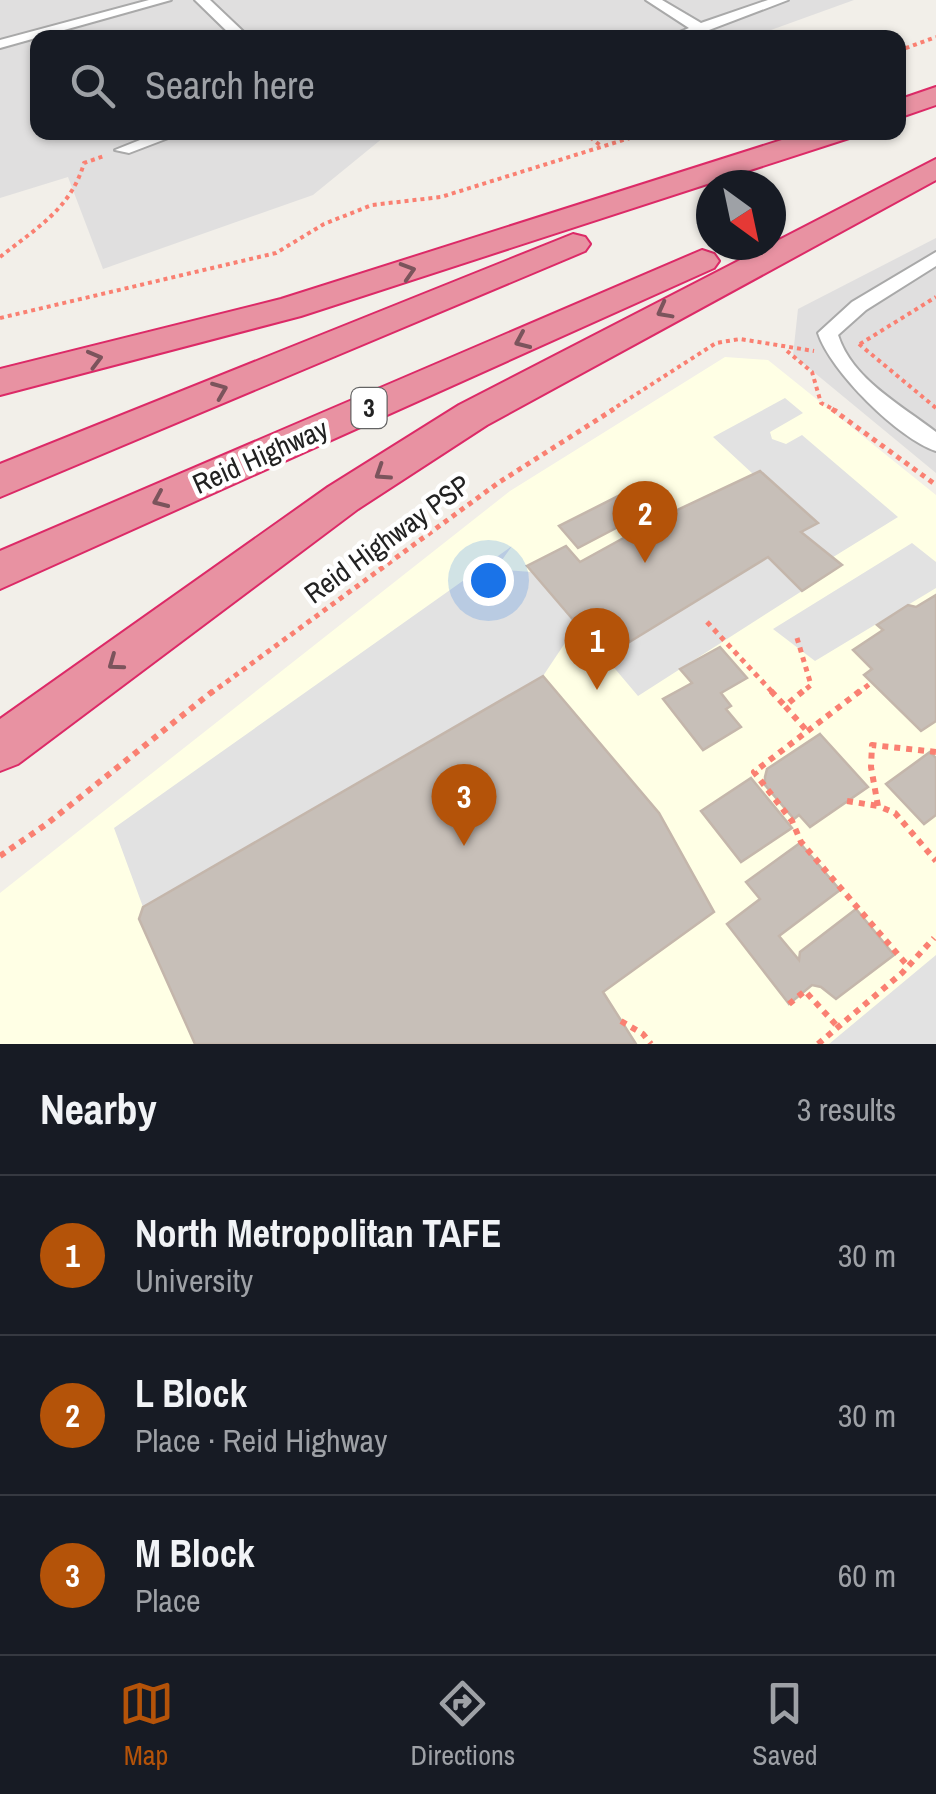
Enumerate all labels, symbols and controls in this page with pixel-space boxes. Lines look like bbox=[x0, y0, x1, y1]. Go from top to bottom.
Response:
search box bbox=[30, 30, 906, 140]
icon: search bbox=[65, 58, 120, 113]
text: Search here bbox=[145, 60, 315, 111]
north arrow bbox=[696, 170, 786, 260]
one-way arrow bbox=[398, 262, 415, 283]
one-way arrow bbox=[656, 299, 674, 318]
one-way arrow bbox=[514, 329, 532, 349]
one-way arrow bbox=[86, 350, 103, 371]
one-way arrow bbox=[209, 382, 227, 402]
road number: 3 bbox=[352, 388, 386, 428]
street label: Reid Highway bbox=[186, 409, 334, 503]
one-way arrow bbox=[375, 460, 393, 479]
street label: Reid Highway PSP bbox=[296, 466, 478, 612]
pin: 2 bbox=[612, 480, 678, 563]
one-way arrow bbox=[152, 488, 170, 508]
your location bbox=[463, 555, 514, 606]
pin: 1 bbox=[564, 608, 630, 690]
one-way arrow bbox=[108, 651, 126, 668]
pin: 3 bbox=[432, 764, 496, 846]
text: Nearby bbox=[40, 1081, 157, 1137]
text: 3 results bbox=[797, 1088, 896, 1131]
text: North Metropolitan TAFE bbox=[135, 1208, 501, 1259]
text: 1 bbox=[65, 1234, 80, 1277]
text: 30 m bbox=[838, 1234, 896, 1277]
text: University bbox=[135, 1259, 253, 1302]
text: L Block bbox=[135, 1368, 247, 1419]
text: 2 bbox=[65, 1394, 80, 1437]
text: 30 m bbox=[838, 1394, 896, 1437]
text: Place · Reid Highway bbox=[135, 1419, 387, 1462]
text: M Block bbox=[135, 1528, 254, 1579]
text: 3 bbox=[65, 1554, 80, 1597]
text: 60 m bbox=[838, 1554, 896, 1597]
text: Place bbox=[135, 1579, 201, 1622]
tab: Map bbox=[119, 1676, 174, 1774]
tab: Directions bbox=[411, 1676, 515, 1774]
tab: Saved bbox=[752, 1676, 817, 1774]

